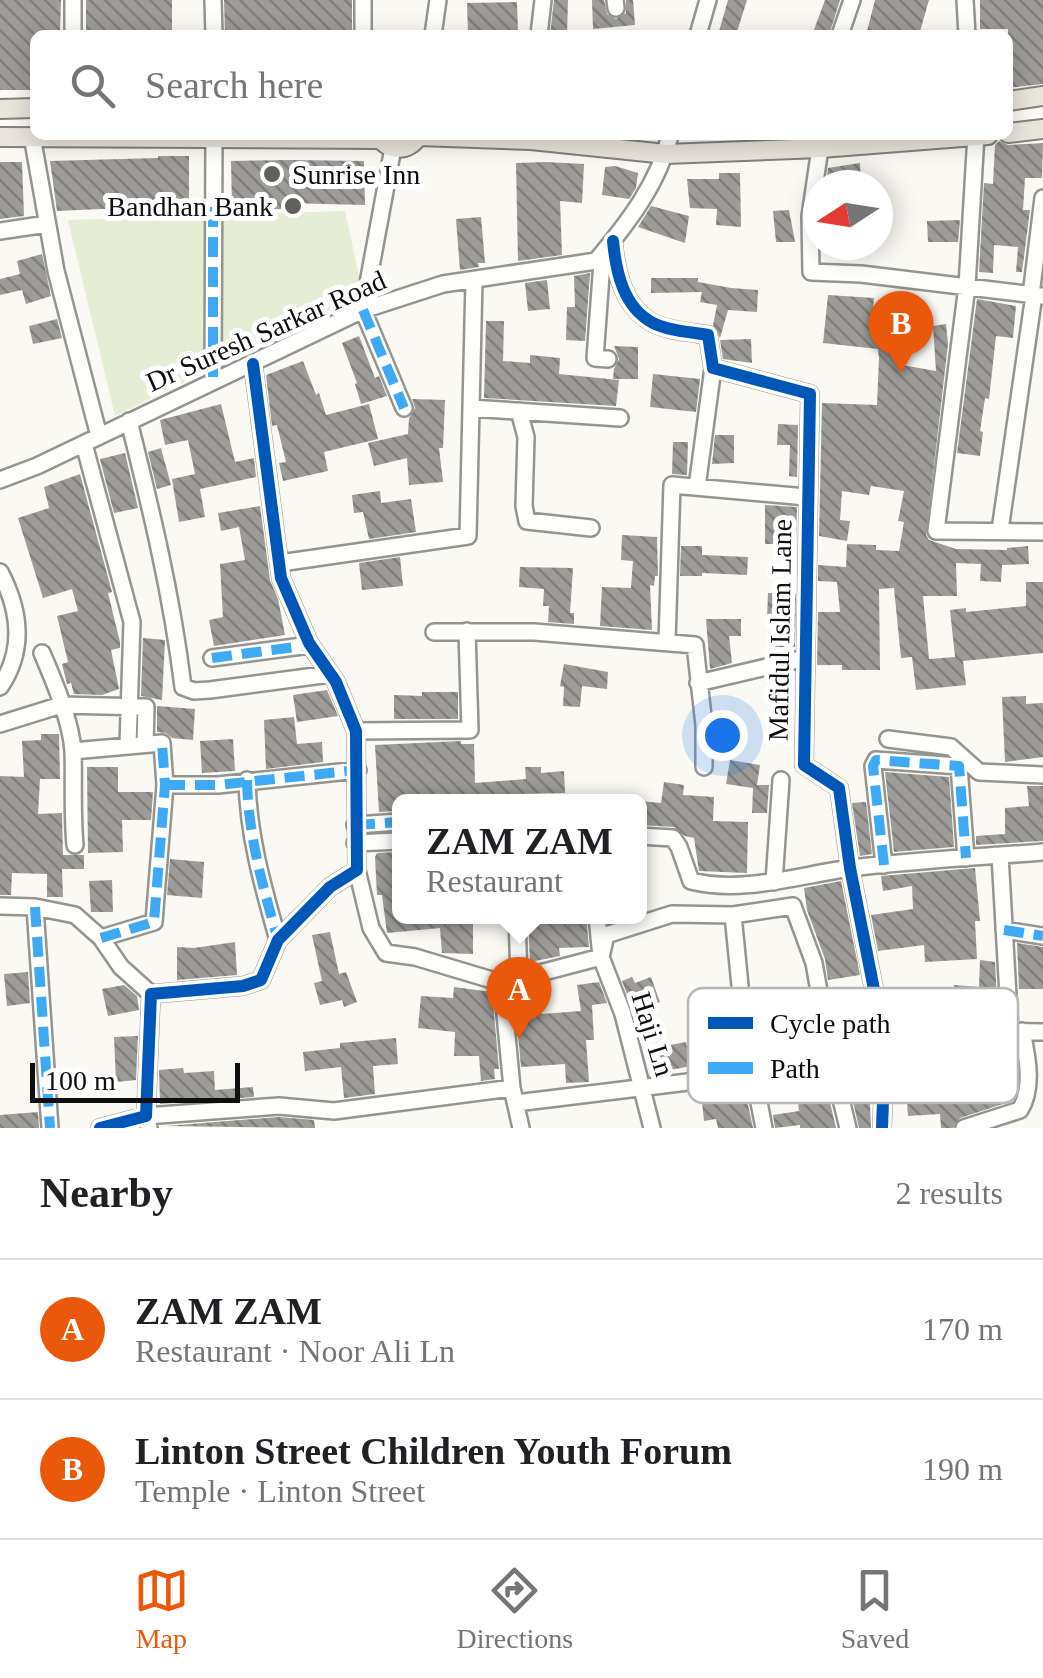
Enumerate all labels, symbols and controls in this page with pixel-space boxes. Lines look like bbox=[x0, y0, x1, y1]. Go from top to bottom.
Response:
search box bbox=[30, 30, 1013, 140]
icon: search bbox=[65, 58, 120, 113]
text: Search here bbox=[145, 64, 323, 106]
place label: Sunrise Inn bbox=[292, 159, 420, 190]
marker: Sunrise Inn bbox=[261, 163, 283, 185]
north arrow bbox=[803, 170, 893, 260]
place label: Bandhan Bank bbox=[107, 191, 273, 222]
marker: Bandhan Bank bbox=[282, 195, 304, 217]
street label: Dr Suresh Sarkar Road bbox=[141, 264, 391, 398]
pin: B bbox=[868, 290, 934, 373]
street label: Mafidul Islam Lane bbox=[763, 519, 797, 741]
your location bbox=[697, 710, 748, 761]
popup bbox=[392, 794, 647, 924]
text: ZAM ZAM bbox=[426, 820, 613, 862]
text: Restaurant bbox=[426, 863, 563, 899]
pin: A bbox=[486, 956, 552, 1039]
street label: Haji Ln bbox=[626, 988, 680, 1080]
legend bbox=[688, 988, 1018, 1103]
text: Cycle path bbox=[770, 1008, 891, 1039]
text: Path bbox=[770, 1053, 820, 1084]
scale bar bbox=[30, 1058, 240, 1102]
text: 100 m bbox=[45, 1065, 116, 1096]
text: Nearby bbox=[40, 1170, 173, 1216]
text: 2 results bbox=[895, 1175, 1003, 1211]
text: ZAM ZAM bbox=[135, 1290, 322, 1332]
text: A bbox=[61, 1311, 84, 1347]
text: 170 m bbox=[922, 1311, 1003, 1347]
text: Restaurant · Noor Ali Ln bbox=[135, 1333, 455, 1369]
text: Linton Street Children Youth Forum bbox=[135, 1430, 732, 1472]
text: B bbox=[62, 1451, 83, 1487]
text: 190 m bbox=[922, 1451, 1003, 1487]
text: Temple · Linton Street bbox=[135, 1473, 425, 1509]
tab: Map bbox=[134, 1563, 189, 1655]
tab: Directions bbox=[456, 1563, 573, 1655]
tab: Saved bbox=[841, 1563, 909, 1655]

